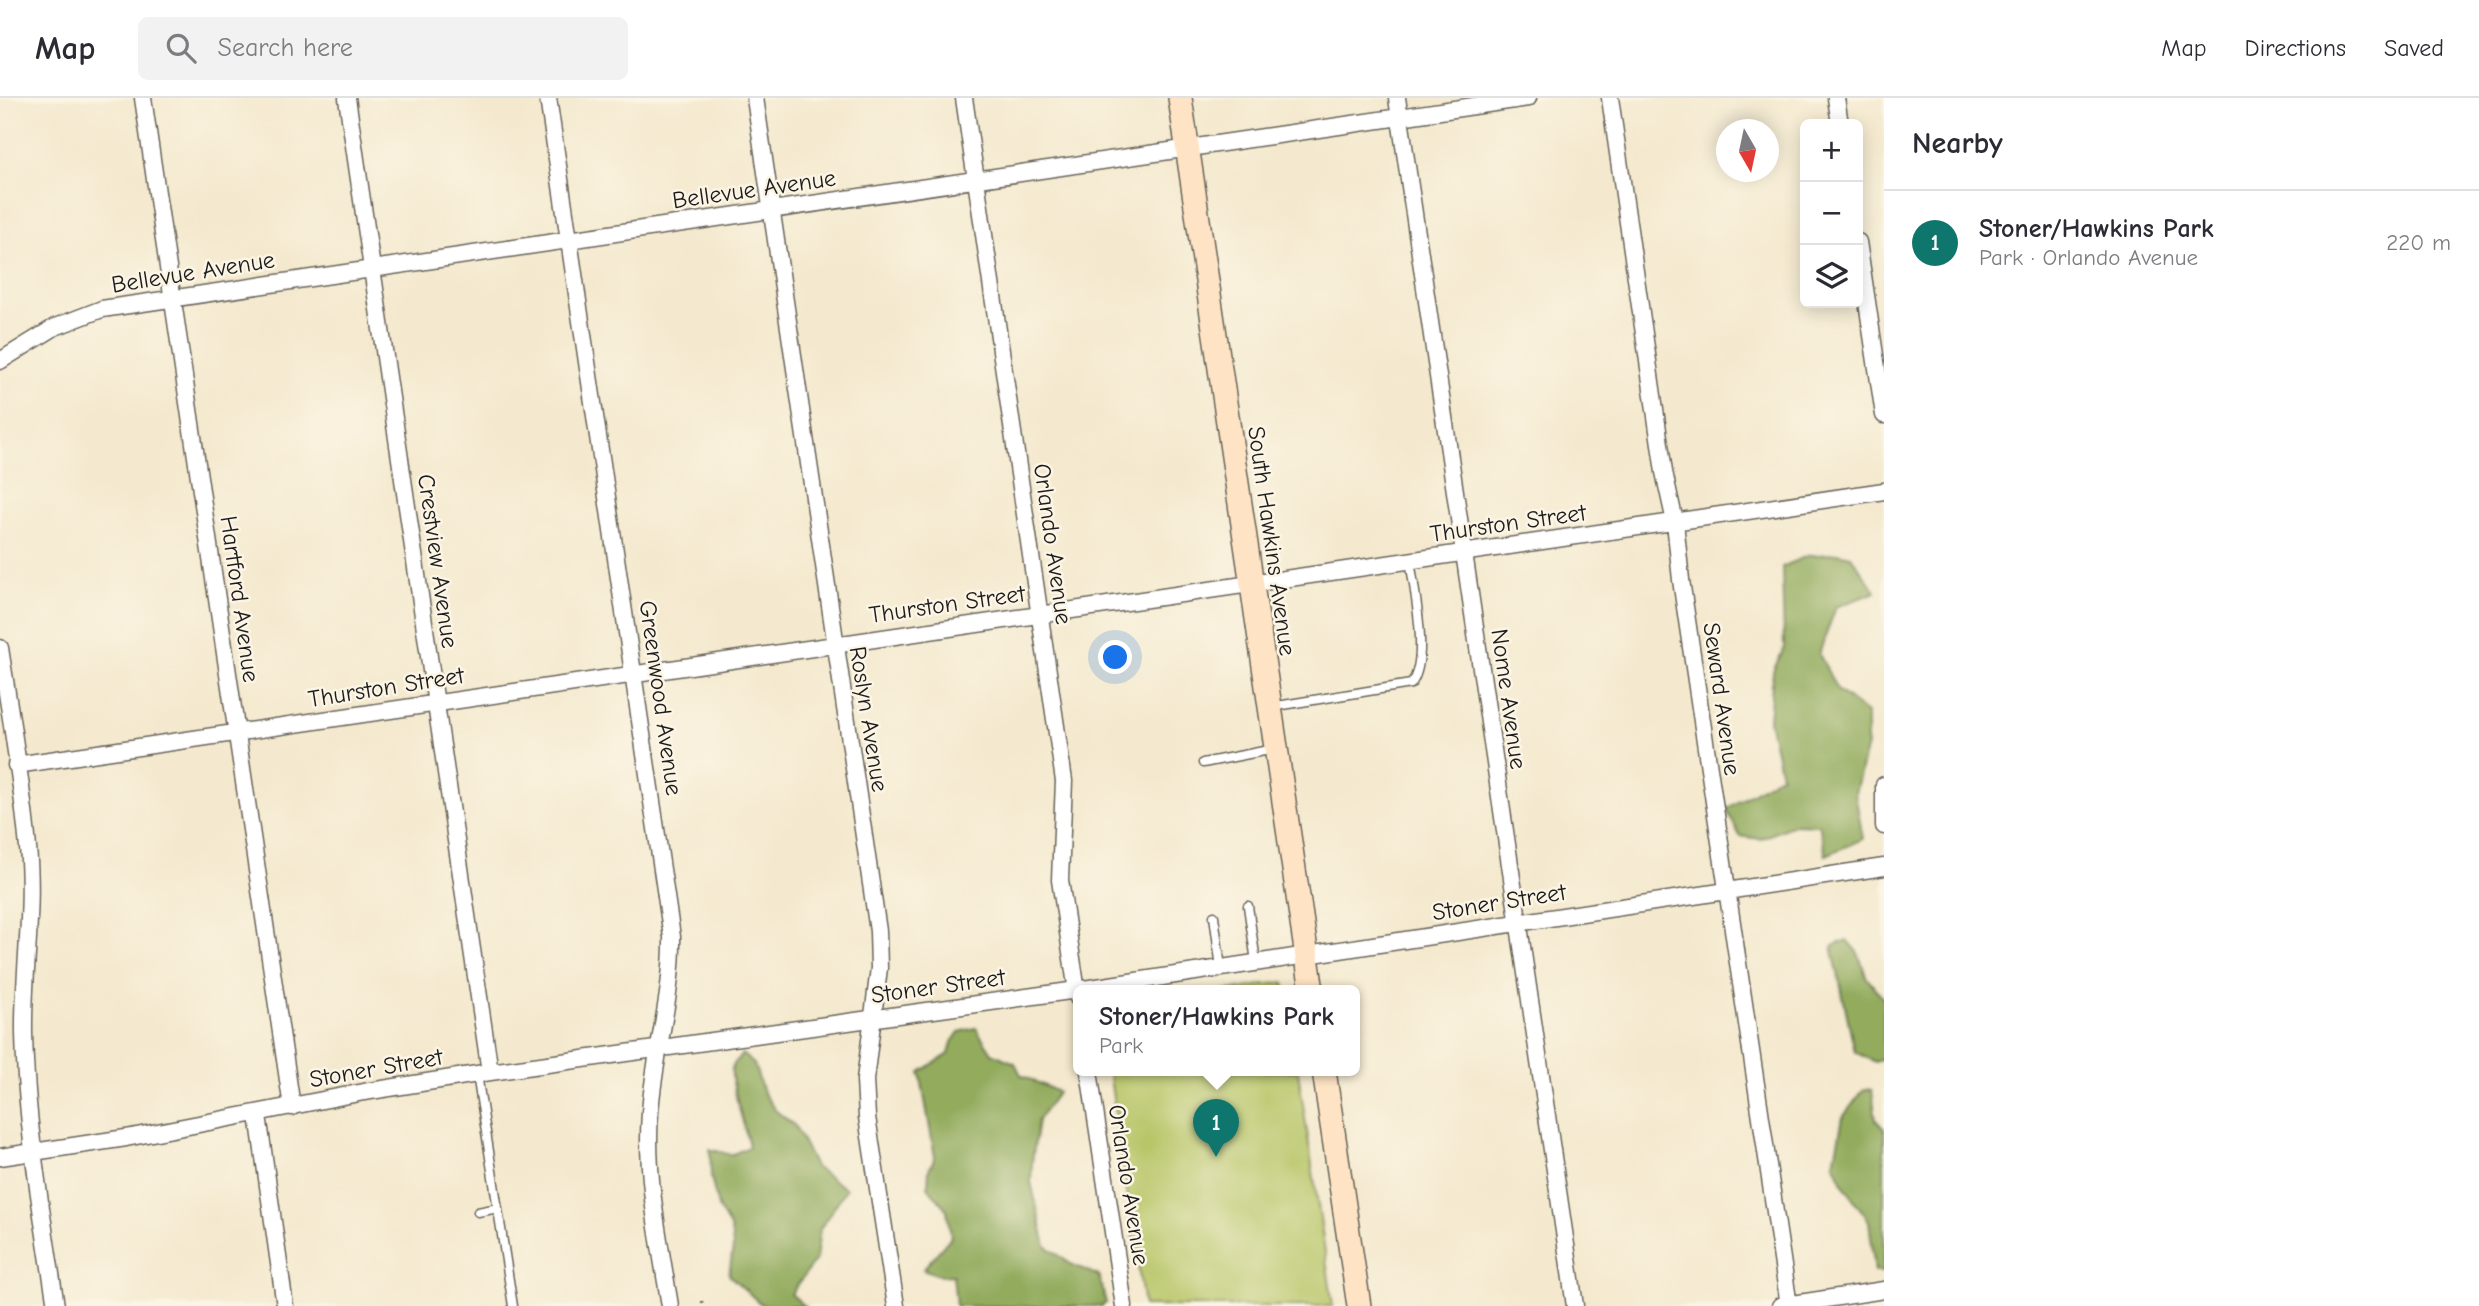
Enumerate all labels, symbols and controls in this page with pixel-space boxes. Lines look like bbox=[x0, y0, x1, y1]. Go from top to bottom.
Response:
search box bbox=[138, 17, 628, 80]
text: Map bbox=[35, 29, 96, 67]
icon: search bbox=[162, 29, 200, 67]
text: Search here bbox=[218, 33, 353, 63]
text: Map bbox=[2161, 34, 2207, 62]
text: Directions bbox=[2245, 34, 2346, 62]
text: Saved bbox=[2384, 34, 2444, 62]
north arrow bbox=[1716, 119, 1779, 182]
map controls bbox=[1800, 119, 1863, 308]
button: + bbox=[1800, 119, 1863, 182]
text: Nearby bbox=[1912, 126, 2003, 161]
street label: Bellevue Avenue bbox=[670, 164, 838, 214]
button: − bbox=[1800, 182, 1863, 245]
text: Stoner/Hawkins Park bbox=[1979, 214, 2214, 244]
text: 1 bbox=[1930, 229, 1940, 256]
text: 220 m bbox=[2386, 229, 2451, 256]
text: Park · Orlando Avenue bbox=[1979, 244, 2198, 271]
street label: Bellevue Avenue bbox=[109, 245, 277, 299]
button: layers bbox=[1800, 245, 1863, 308]
street label: South Hawkins Avenue bbox=[1242, 424, 1302, 658]
street label: Orlando Avenue bbox=[1028, 462, 1078, 626]
street label: Crestview Avenue bbox=[412, 472, 464, 650]
street label: Thurston Street bbox=[1428, 498, 1589, 548]
street label: Hartford Avenue bbox=[214, 514, 266, 684]
street label: Thurston Street bbox=[867, 579, 1028, 629]
street label: Greenwood Avenue bbox=[633, 599, 689, 797]
street label: Seward Avenue bbox=[1697, 621, 1747, 777]
street label: Nome Avenue bbox=[1485, 627, 1533, 771]
your location bbox=[1098, 640, 1132, 674]
street label: Roslyn Avenue bbox=[844, 644, 894, 794]
street label: Thurston Street bbox=[306, 661, 467, 713]
street label: Stoner Street bbox=[1430, 877, 1569, 926]
street label: Stoner Street bbox=[869, 963, 1008, 1009]
popup bbox=[1073, 985, 1360, 1076]
text: Stoner/Hawkins Park bbox=[1099, 1002, 1334, 1032]
text: Park bbox=[1099, 1032, 1143, 1059]
street label: Stoner Street bbox=[307, 1042, 446, 1094]
pin: 1 bbox=[1193, 1099, 1239, 1157]
street label: Orlando Avenue bbox=[1102, 1103, 1156, 1267]

